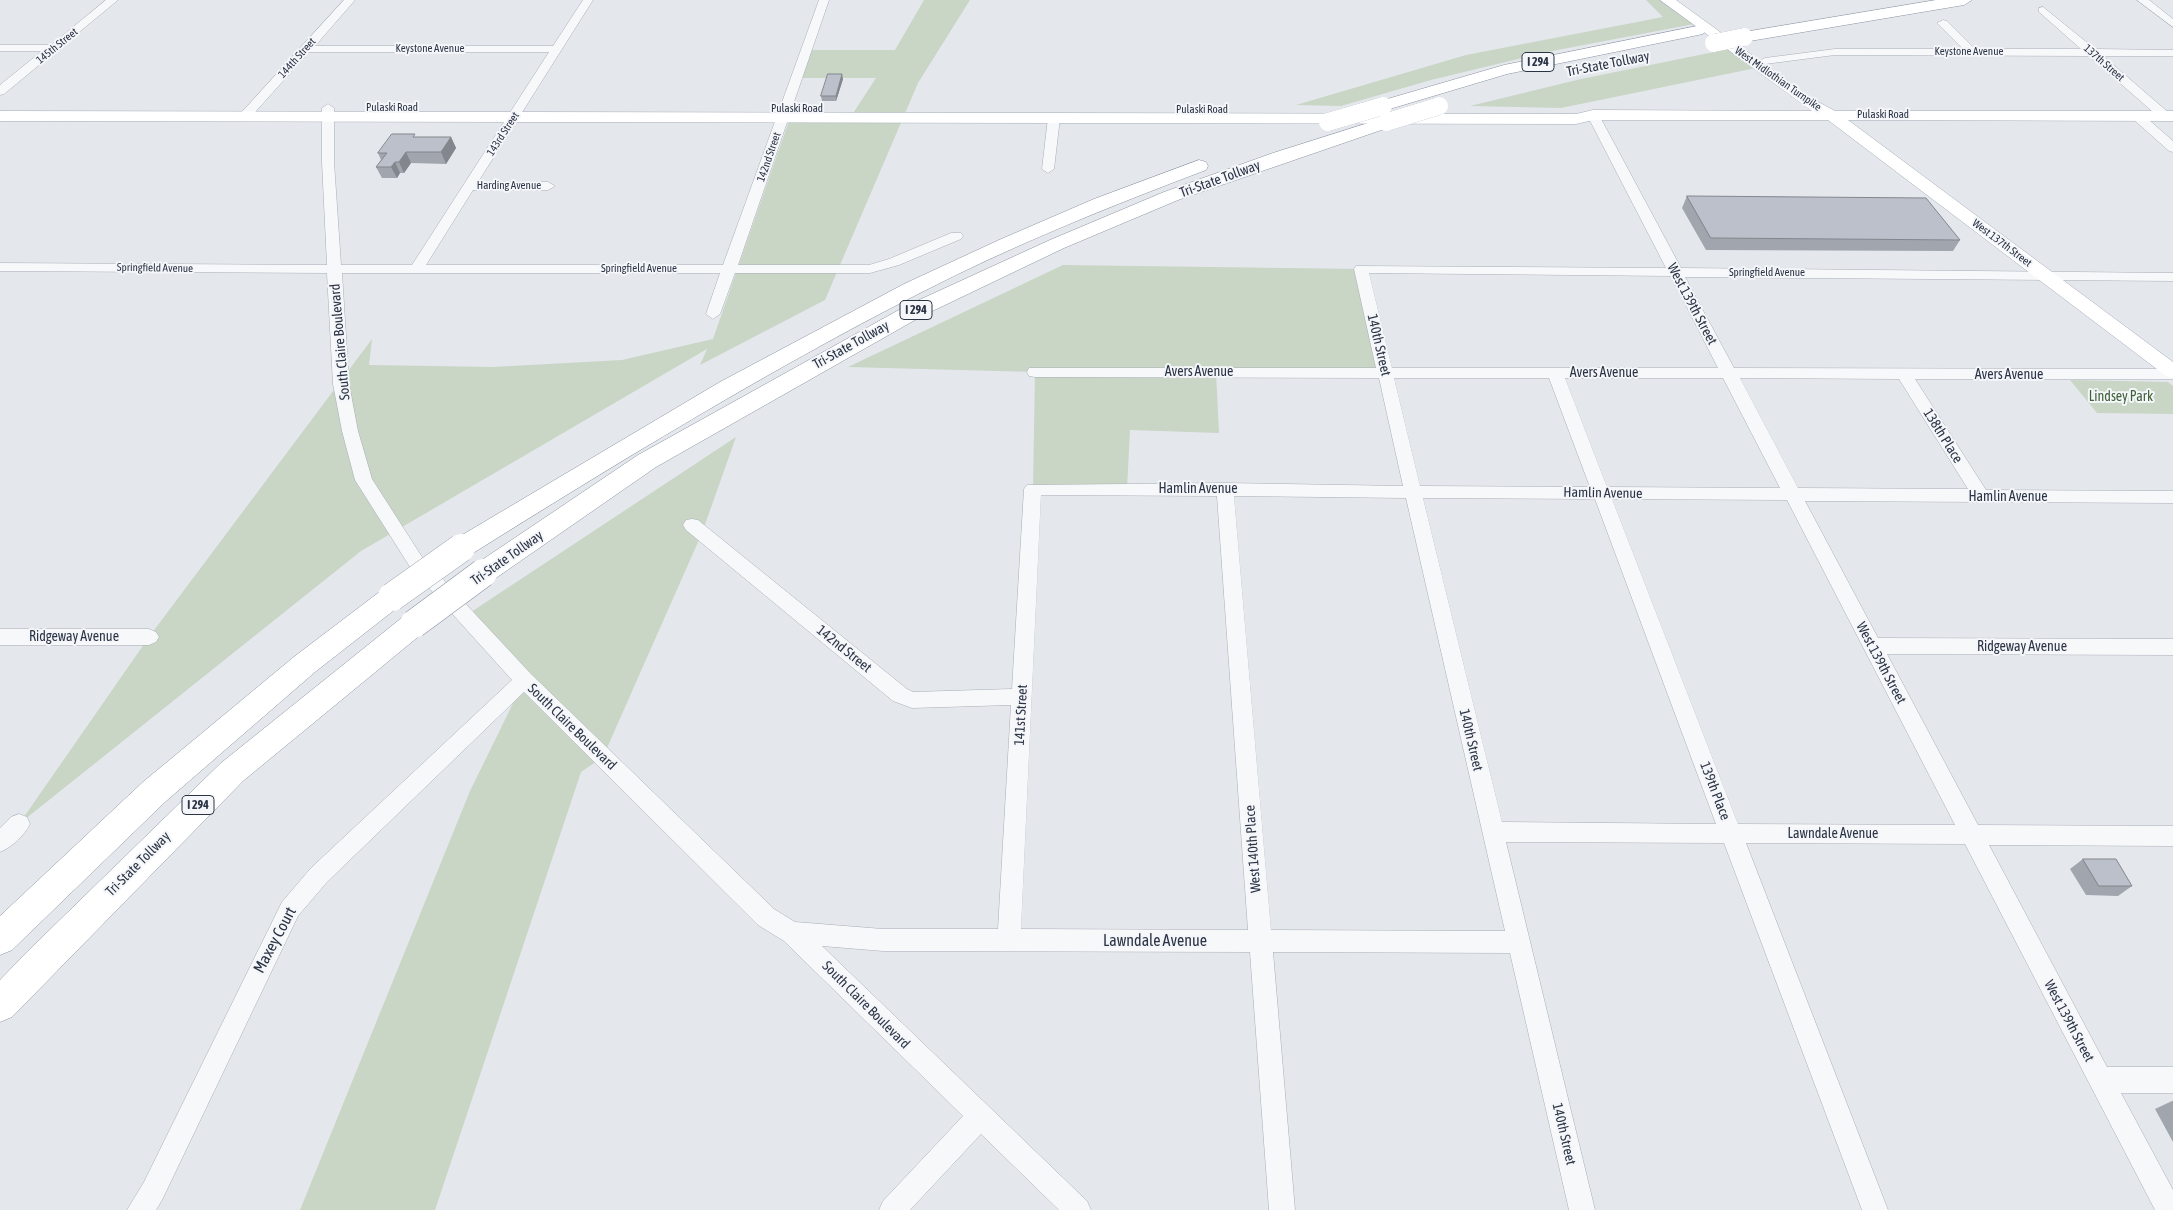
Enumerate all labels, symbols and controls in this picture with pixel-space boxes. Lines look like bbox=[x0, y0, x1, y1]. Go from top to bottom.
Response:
street label: 145th Street bbox=[34, 25, 80, 67]
street label: 144th Street bbox=[275, 35, 319, 81]
street label: Keystone Avenue bbox=[396, 42, 464, 56]
street label: 137th Street bbox=[2081, 42, 2127, 84]
street label: West Midlothian Turnpike bbox=[1732, 44, 1824, 114]
street label: Keystone Avenue bbox=[1935, 45, 2003, 59]
street label: Tri-State Tollway bbox=[1565, 48, 1651, 80]
road number: I 294 bbox=[1522, 52, 1554, 72]
street label: Pulaski Road bbox=[366, 101, 418, 115]
street label: Pulaski Road bbox=[771, 102, 823, 116]
street label: Pulaski Road bbox=[1176, 103, 1228, 117]
street label: Pulaski Road bbox=[1857, 108, 1909, 122]
street label: 143rd Street bbox=[484, 110, 522, 158]
street label: 142nd Street bbox=[754, 130, 784, 184]
street label: Tri-State Tollway bbox=[1177, 157, 1263, 201]
street label: Harding Avenue bbox=[477, 179, 541, 193]
street label: West 137th Street bbox=[1970, 216, 2034, 270]
street label: West 139th Street bbox=[1663, 260, 1721, 348]
street label: Springfield Avenue bbox=[117, 261, 193, 275]
street label: Springfield Avenue bbox=[601, 262, 677, 276]
street label: Springfield Avenue bbox=[1729, 266, 1805, 280]
street label: South Claire Boulevard bbox=[327, 283, 353, 401]
road number: I 294 bbox=[900, 300, 932, 320]
street label: 140th Street bbox=[1364, 312, 1394, 378]
street label: Tri-State Tollway bbox=[810, 317, 892, 373]
street label: Avers Avenue bbox=[1165, 364, 1233, 380]
street label: Avers Avenue bbox=[1570, 365, 1638, 381]
street label: Avers Avenue bbox=[1975, 367, 2043, 383]
park label: Lindsey Park bbox=[2089, 389, 2153, 405]
street label: 138th Place bbox=[1920, 406, 1966, 466]
street label: Hamlin Avenue bbox=[1158, 481, 1238, 497]
street label: Hamlin Avenue bbox=[1563, 484, 1643, 502]
street label: Hamlin Avenue bbox=[1968, 489, 2048, 505]
street label: Tri-State Tollway bbox=[468, 527, 546, 589]
street label: West 139th Street bbox=[1852, 619, 1910, 707]
street label: 142nd Street bbox=[813, 622, 875, 676]
street label: Ridgeway Avenue bbox=[29, 629, 119, 645]
street label: Ridgeway Avenue bbox=[1977, 639, 2067, 655]
street label: South Claire Boulevard bbox=[524, 680, 620, 774]
street label: 141st Street bbox=[1011, 684, 1031, 746]
street label: 140th Street bbox=[1456, 707, 1486, 773]
street label: 139th Place bbox=[1696, 759, 1734, 823]
road number: I 294 bbox=[182, 796, 214, 814]
street label: West 140th Place bbox=[1242, 804, 1264, 894]
street label: Lawndale Avenue bbox=[1788, 826, 1878, 842]
street label: Tri-State Tollway bbox=[102, 828, 174, 900]
street label: Maxey Court bbox=[250, 904, 300, 976]
street label: Lawndale Avenue bbox=[1103, 931, 1207, 951]
street label: South Claire Boulevard bbox=[819, 958, 913, 1052]
street label: West 139th Street bbox=[2040, 977, 2098, 1065]
street label: 140th Street bbox=[1549, 1101, 1579, 1167]

